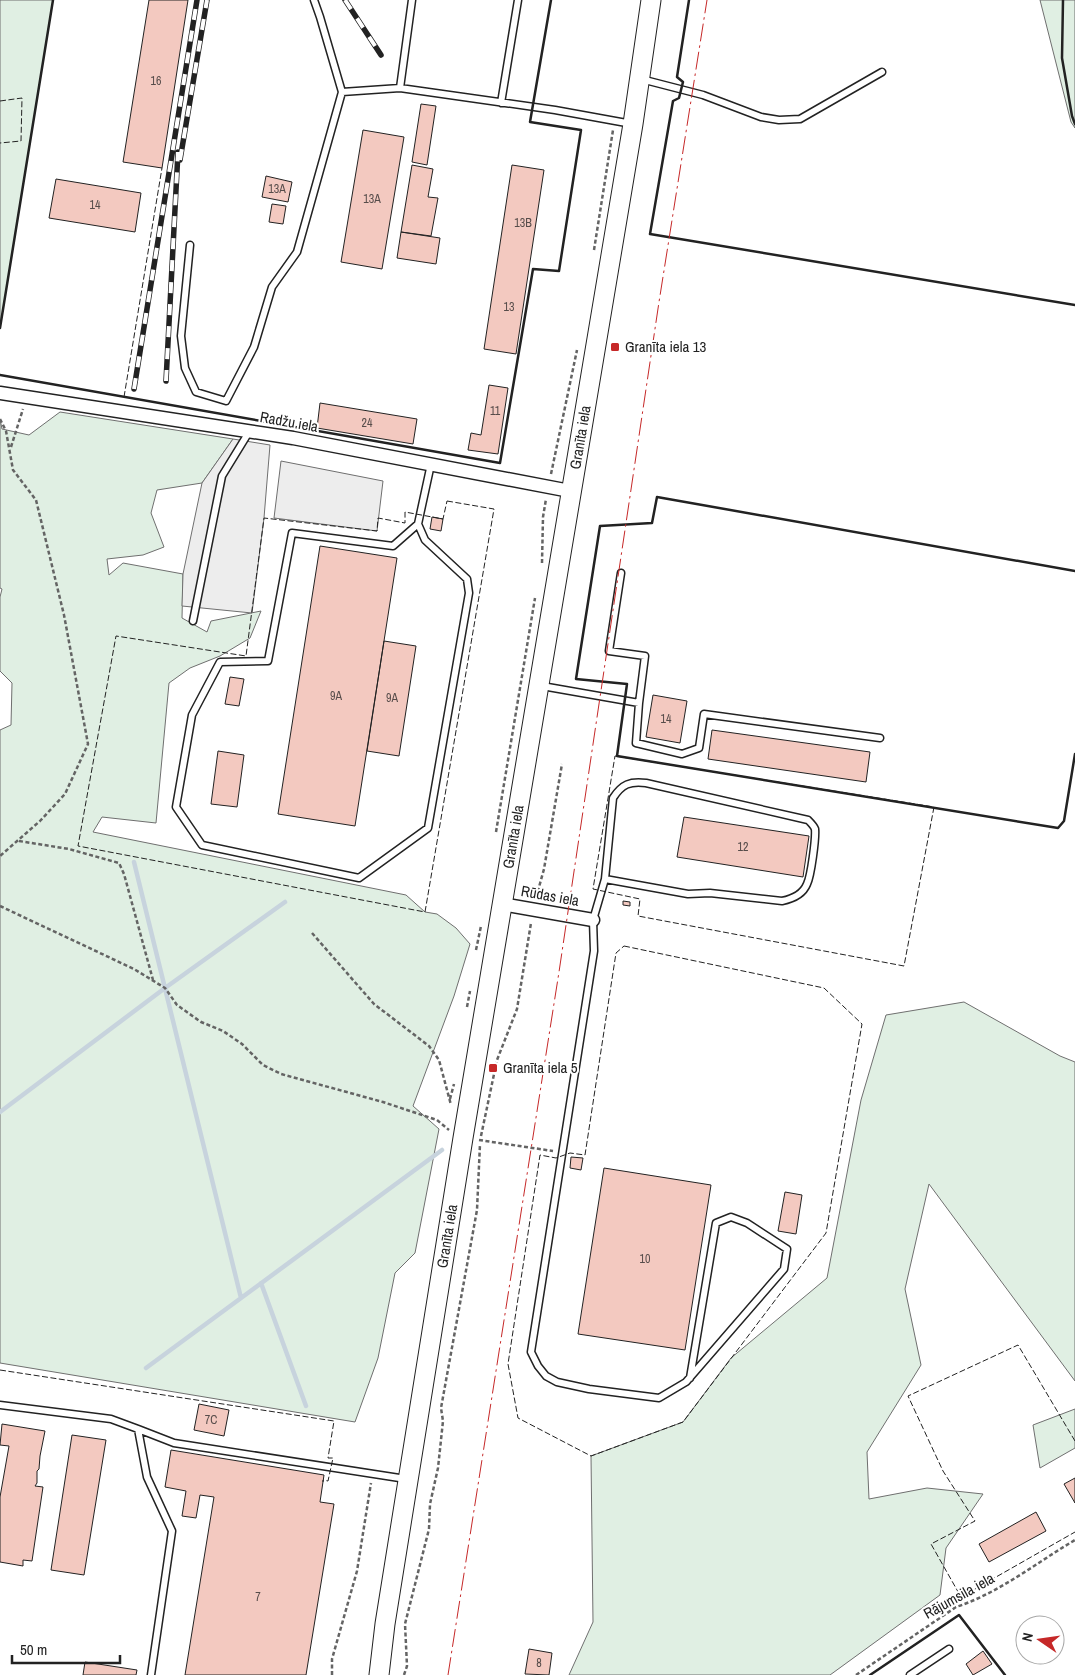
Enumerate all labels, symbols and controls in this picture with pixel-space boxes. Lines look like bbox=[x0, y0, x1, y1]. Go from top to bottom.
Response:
house number: 16 bbox=[151, 73, 161, 89]
house number: 13A bbox=[268, 181, 286, 197]
house number: 13A bbox=[363, 191, 381, 207]
house number: 14 bbox=[90, 197, 101, 213]
house number: 13B bbox=[514, 215, 532, 231]
house number: 13 bbox=[504, 299, 514, 315]
place label: Granīta iela 13 bbox=[625, 336, 707, 357]
marker: Granīta iela 13 bbox=[609, 341, 621, 353]
house number: 11 bbox=[490, 403, 501, 419]
street label: Granīta iela bbox=[564, 404, 596, 471]
street label: Radžu iela bbox=[258, 406, 320, 437]
house number: 24 bbox=[362, 415, 373, 431]
house number: 9A bbox=[330, 688, 342, 704]
house number: 9A bbox=[386, 690, 398, 706]
house number: 14 bbox=[661, 711, 672, 727]
street label: Granīta iela bbox=[497, 803, 529, 870]
house number: 12 bbox=[738, 839, 748, 855]
street label: Rūdas iela bbox=[519, 880, 581, 911]
place label: Granīta iela 5 bbox=[503, 1057, 578, 1078]
marker: Granīta iela 5 bbox=[487, 1062, 499, 1074]
street label: Granīta iela bbox=[431, 1203, 462, 1270]
house number: 10 bbox=[640, 1251, 650, 1267]
house number: 7C bbox=[205, 1412, 217, 1428]
street label: Rājumsila iela bbox=[920, 1567, 998, 1624]
house number: 7 bbox=[255, 1589, 261, 1605]
north arrow bbox=[1015, 1615, 1065, 1665]
text: N bbox=[1018, 1631, 1037, 1643]
scale bar bbox=[12, 1632, 120, 1664]
text: 50 m bbox=[20, 1639, 47, 1660]
house number: 8 bbox=[536, 1655, 542, 1671]

